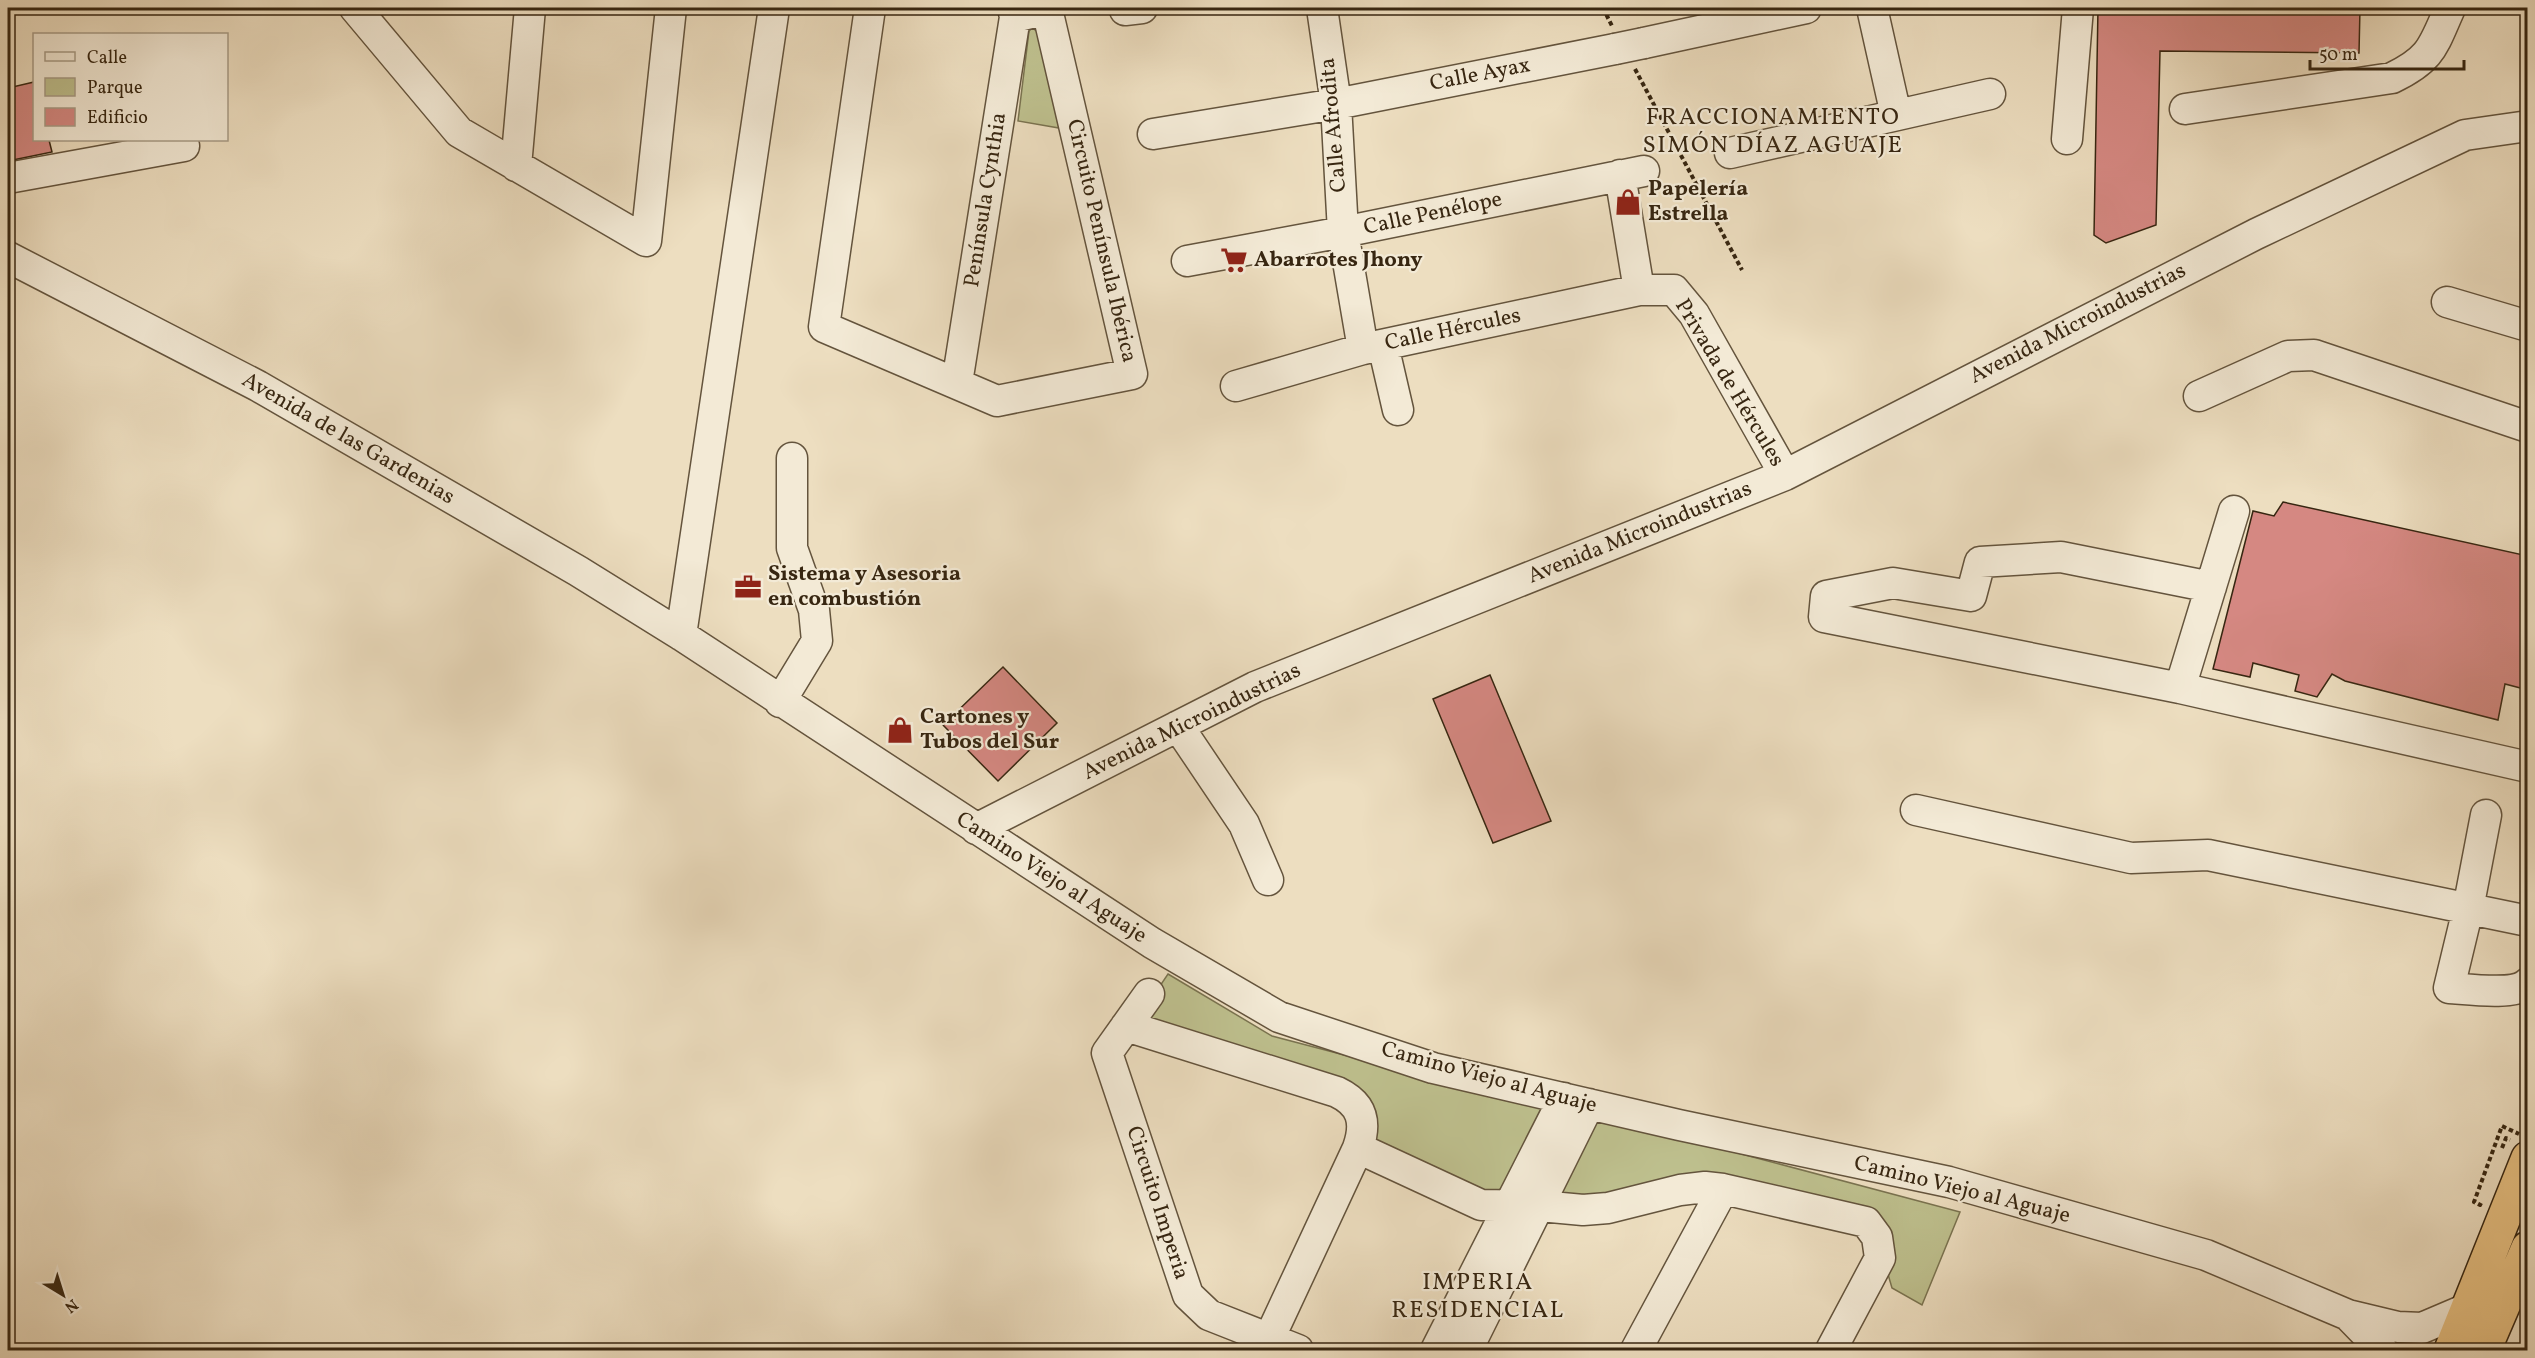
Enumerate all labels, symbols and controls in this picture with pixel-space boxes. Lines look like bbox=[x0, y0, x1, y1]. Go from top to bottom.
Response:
legend bbox=[33, 33, 228, 141]
scale bar bbox=[2310, 33, 2464, 71]
text: 50 m bbox=[2319, 43, 2358, 68]
text: Calle bbox=[87, 46, 127, 71]
street label: Calle Ayax bbox=[1427, 50, 1533, 100]
street label: Calle Afrodita bbox=[1313, 56, 1355, 194]
text: Parque bbox=[87, 76, 142, 101]
district label: FRACCIONAMIENTO SIMÓN DÍAZ AGUAJE bbox=[1642, 101, 1904, 163]
text: Edificio bbox=[87, 106, 148, 131]
street label: Península Cynthia bbox=[957, 110, 1015, 290]
street label: Circuito Península Ibérica bbox=[1058, 116, 1144, 366]
place label: Papelería Estrella bbox=[1648, 174, 1748, 230]
street label: Calle Penélope bbox=[1361, 184, 1505, 244]
shop icon: Papelería Estrella bbox=[1613, 187, 1643, 217]
supermarket icon: Abarrotes Jhony bbox=[1219, 245, 1249, 275]
place label: Abarrotes Jhony bbox=[1254, 245, 1423, 276]
street label: Avenida Microindustrias bbox=[1964, 256, 2192, 392]
street label: Privada de Hércules bbox=[1667, 293, 1791, 473]
street label: Calle Hércules bbox=[1382, 300, 1524, 360]
street label: Avenida de las Gardenias bbox=[236, 365, 460, 513]
street label: Avenida Microindustrias bbox=[1523, 474, 1757, 592]
place label: Sistema y Asesoria en combustión bbox=[768, 559, 961, 615]
office icon: Sistema y Asesoria en combustión bbox=[733, 572, 763, 602]
street label: Avenida Microindustrias bbox=[1078, 656, 1306, 788]
place label: Cartones y Tubos del Sur bbox=[920, 702, 1060, 758]
shop icon: Cartones y Tubos del Sur bbox=[885, 715, 915, 745]
street label: Camino Viejo al Aguaje bbox=[949, 805, 1153, 951]
street label: Camino Viejo al Aguaje bbox=[1378, 1034, 1600, 1122]
street label: Circuito Imperia bbox=[1118, 1122, 1196, 1284]
street label: Camino Viejo al Aguaje bbox=[1851, 1148, 2073, 1232]
north arrow bbox=[33, 1265, 93, 1325]
district label: IMPERIA RESIDENCIAL bbox=[1391, 1266, 1565, 1328]
text: N bbox=[59, 1293, 82, 1318]

